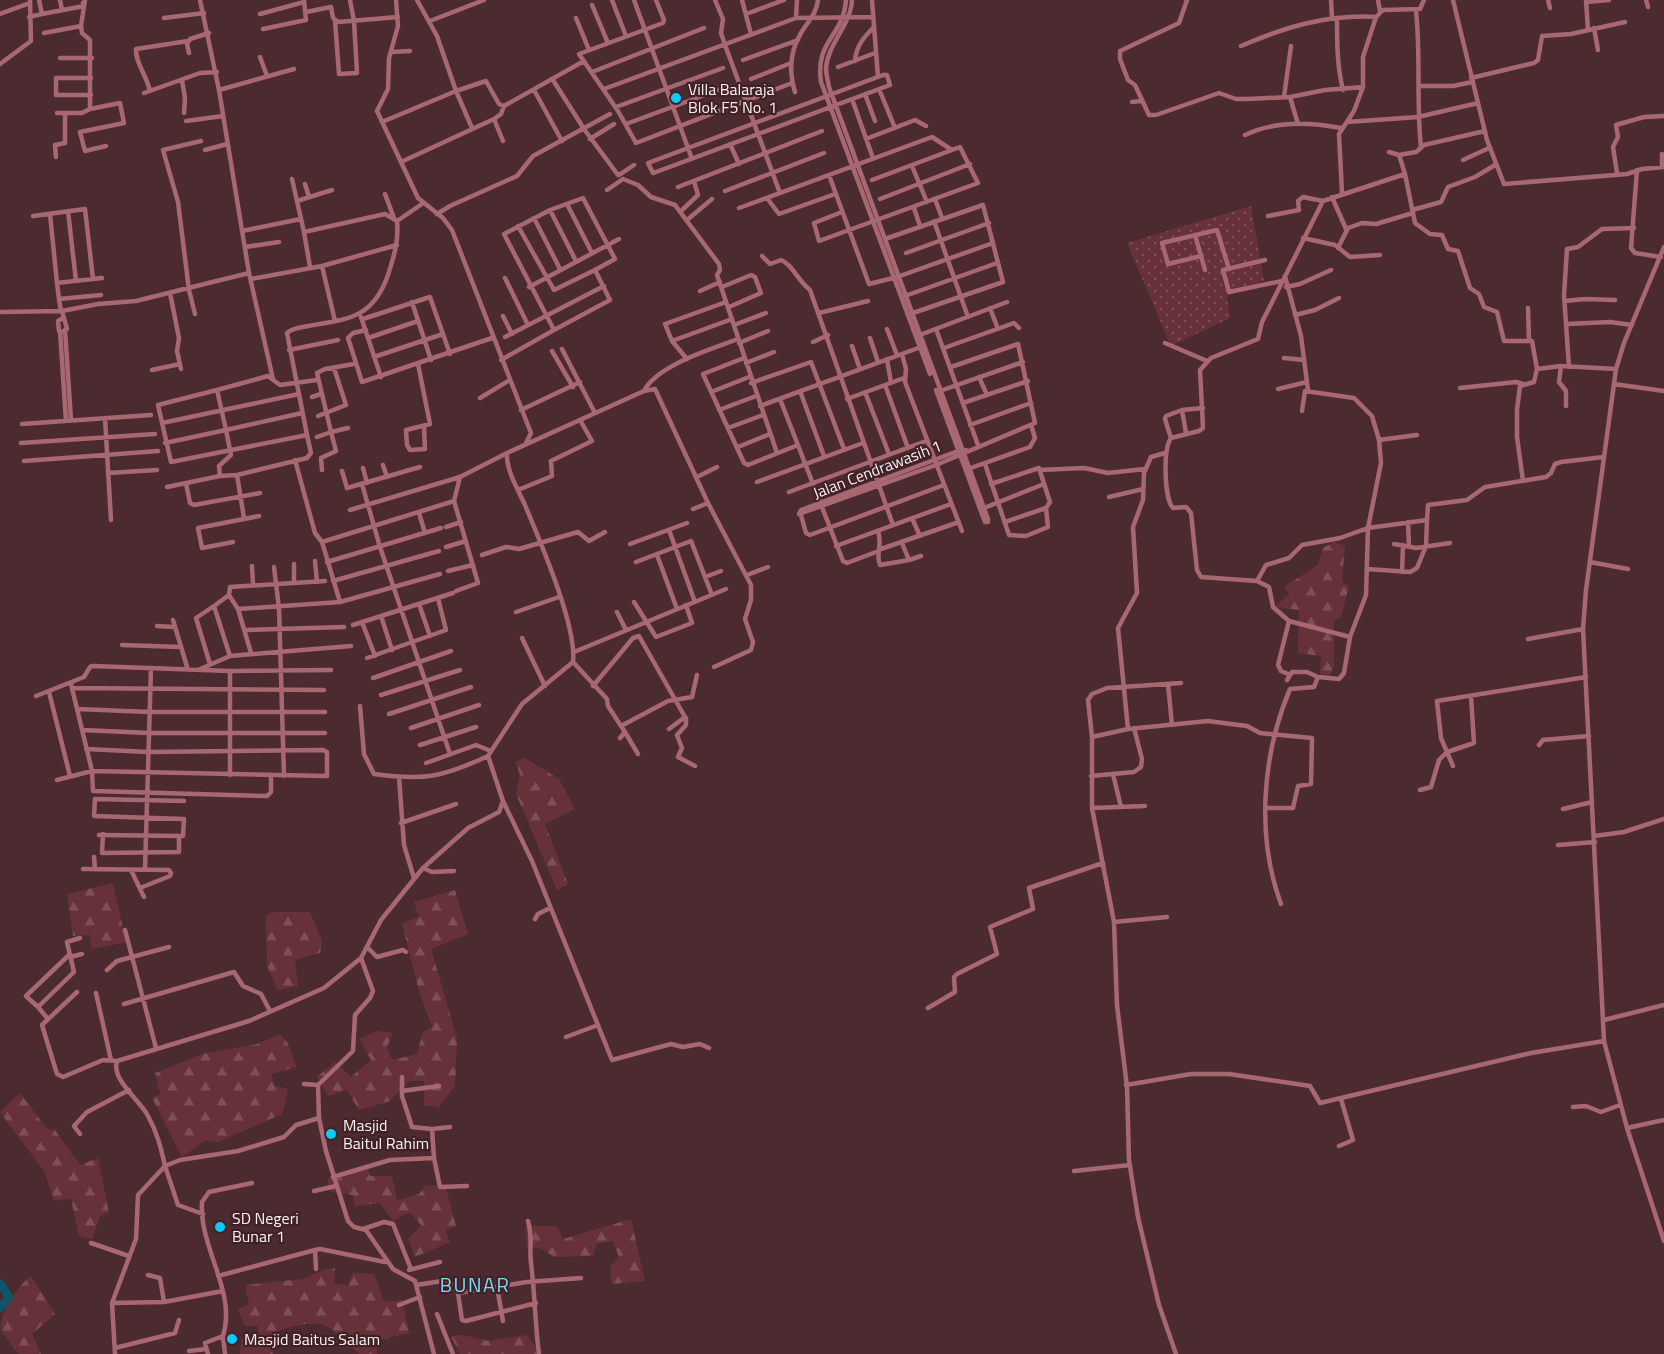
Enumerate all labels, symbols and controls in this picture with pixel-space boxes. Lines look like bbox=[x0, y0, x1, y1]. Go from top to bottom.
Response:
place label: Villa Balaraja Blok F5 No. 1 bbox=[688, 77, 777, 119]
marker: Villa Balaraja Blok F5 No. 1 bbox=[669, 91, 683, 105]
street label: Jalan Cendrawasih 1 bbox=[809, 433, 945, 505]
place label: Masjid Baitul Rahim bbox=[343, 1113, 429, 1155]
marker: Masjid Baitul Rahim bbox=[324, 1127, 338, 1141]
place label: SD Negeri Bunar 1 bbox=[232, 1206, 299, 1248]
marker: SD Negeri Bunar 1 bbox=[213, 1220, 227, 1234]
district label: BUNAR bbox=[440, 1269, 510, 1300]
place label: Masjid Baitus Salam bbox=[244, 1327, 380, 1351]
marker: Masjid Baitus Salam bbox=[225, 1332, 239, 1346]

